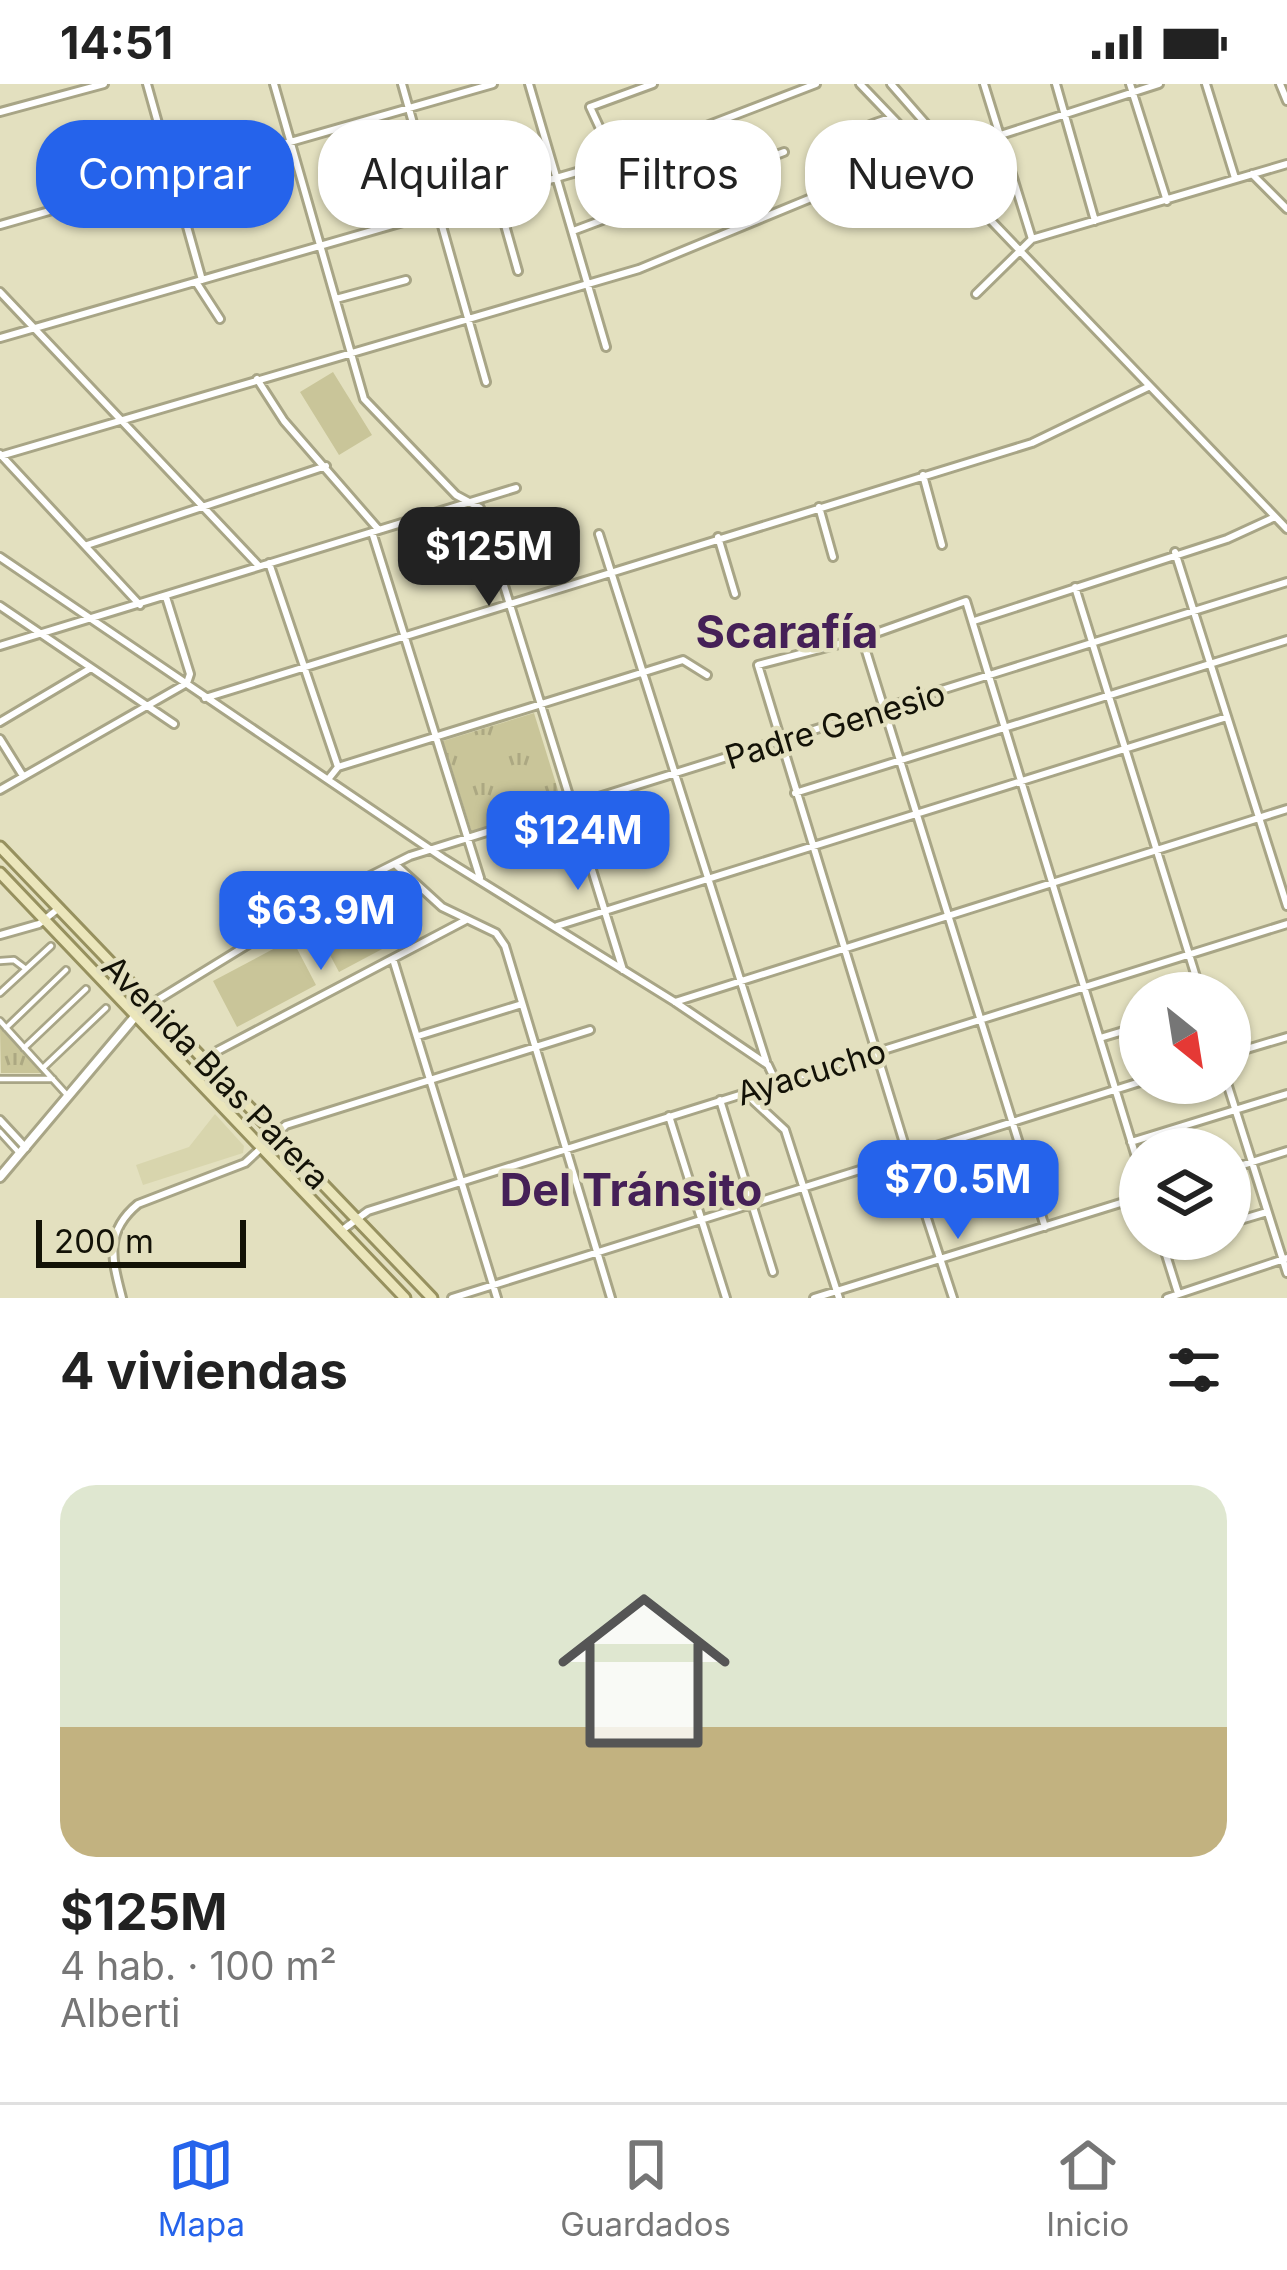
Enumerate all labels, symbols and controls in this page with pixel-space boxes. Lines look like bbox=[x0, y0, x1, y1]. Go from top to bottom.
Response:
text: 14:51 bbox=[60, 15, 173, 70]
chip: Comprar bbox=[36, 120, 294, 228]
chip: Alquilar bbox=[318, 120, 551, 228]
chip: Filtros bbox=[575, 120, 781, 228]
chip: Nuevo bbox=[805, 120, 1017, 228]
pin: $125M bbox=[405, 507, 573, 609]
text: $125M bbox=[425, 522, 553, 569]
district label: Scarafía bbox=[696, 604, 878, 659]
street label: Padre Genesio bbox=[720, 673, 950, 777]
pin: $124M bbox=[494, 791, 662, 893]
text: $124M bbox=[513, 806, 643, 853]
pin: $63.9M bbox=[223, 871, 419, 973]
text: $63.9M bbox=[246, 886, 396, 933]
street label: Avenida Blas Parera bbox=[94, 947, 338, 1197]
north arrow bbox=[1119, 972, 1251, 1104]
map controls bbox=[1119, 972, 1251, 1260]
street label: Ayacucho bbox=[732, 1030, 890, 1114]
button: layers bbox=[1119, 1128, 1251, 1260]
pin: $70.5M bbox=[860, 1140, 1056, 1242]
text: $70.5M bbox=[885, 1155, 1031, 1202]
district label: Del Tránsito bbox=[500, 1162, 762, 1217]
scale bar bbox=[36, 1214, 246, 1267]
text: 200 m bbox=[54, 1221, 154, 1261]
icon: filters bbox=[1161, 1337, 1227, 1403]
text: 4 viviendas bbox=[60, 1340, 348, 1401]
icon: home bbox=[536, 1563, 752, 1779]
text: $125M bbox=[60, 1881, 228, 1942]
text: 4 hab. · 100 m² bbox=[60, 1942, 337, 1989]
text: Alberti bbox=[60, 1989, 180, 2036]
tab: Mapa bbox=[158, 2132, 245, 2244]
tab: Guardados bbox=[560, 2132, 731, 2244]
tab: Inicio bbox=[1046, 2132, 1129, 2244]

